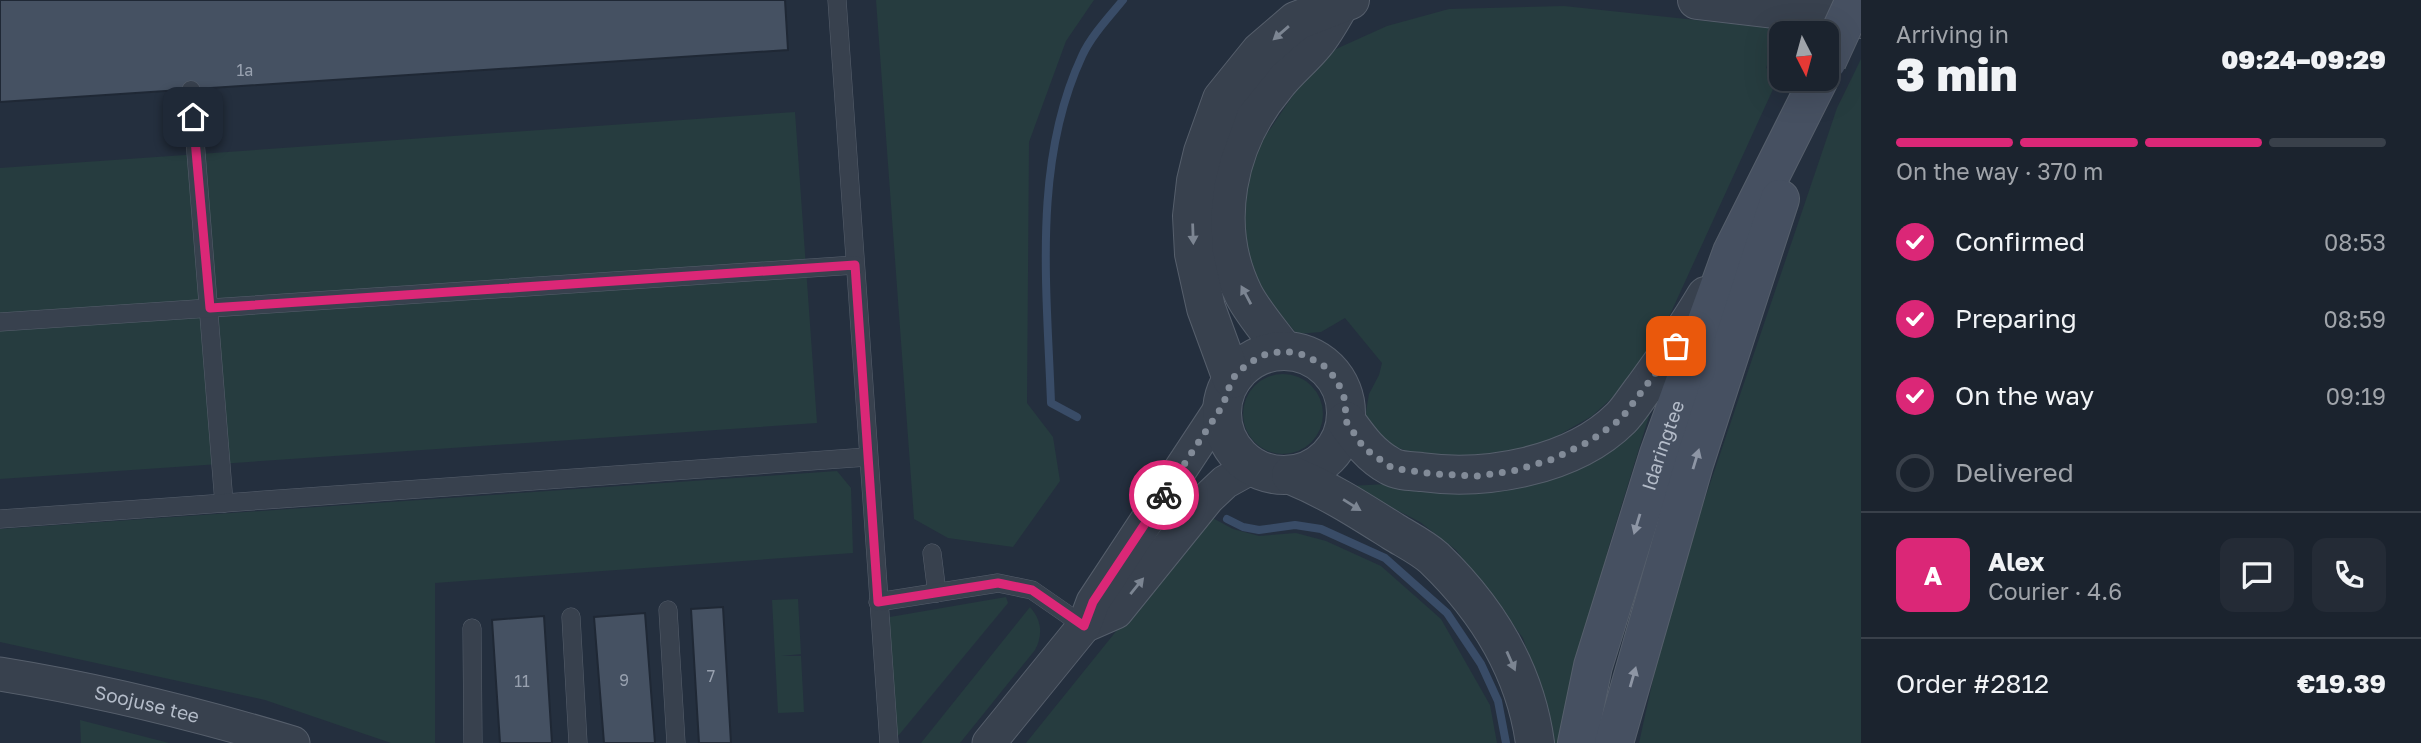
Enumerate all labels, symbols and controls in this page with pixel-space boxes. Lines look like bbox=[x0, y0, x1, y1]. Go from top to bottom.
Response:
text: Arriving in bbox=[1896, 20, 2009, 48]
north arrow bbox=[1769, 21, 1839, 91]
map controls bbox=[1769, 21, 1839, 91]
one-way arrow bbox=[1272, 25, 1290, 41]
text: 09:24–09:29 bbox=[2221, 44, 2386, 75]
text: 3 min bbox=[1896, 46, 2018, 101]
house number: 1a bbox=[237, 60, 253, 80]
pin bbox=[163, 87, 223, 147]
icon: home bbox=[174, 98, 212, 136]
text: On the way · 370 m bbox=[1896, 157, 2103, 185]
one-way arrow bbox=[1188, 223, 1199, 245]
icon: check bbox=[1896, 223, 1934, 261]
text: Confirmed bbox=[1955, 226, 2085, 257]
text: 08:53 bbox=[2324, 228, 2386, 256]
one-way arrow bbox=[1240, 285, 1252, 304]
icon: check bbox=[1896, 300, 1934, 338]
text: Preparing bbox=[1955, 303, 2077, 334]
text: 08:59 bbox=[2324, 305, 2386, 333]
pin bbox=[1646, 316, 1706, 376]
icon: bag bbox=[1657, 327, 1695, 365]
icon: check bbox=[1896, 377, 1934, 415]
text: On the way bbox=[1955, 380, 2094, 411]
text: 09:19 bbox=[2326, 382, 2386, 410]
street label: Idaringtee bbox=[1636, 397, 1688, 493]
one-way arrow bbox=[1691, 448, 1701, 469]
text: Delivered bbox=[1955, 457, 2074, 488]
courier bbox=[1129, 460, 1199, 530]
icon: bike bbox=[1145, 476, 1183, 514]
one-way arrow bbox=[1342, 499, 1361, 512]
one-way arrow bbox=[1632, 514, 1642, 535]
button: chat bbox=[2220, 538, 2294, 612]
button: phone bbox=[2312, 538, 2386, 612]
text: Alex bbox=[1988, 546, 2045, 577]
text: A bbox=[1924, 560, 1942, 591]
one-way arrow bbox=[1129, 577, 1144, 594]
text: Courier · 4.6 bbox=[1988, 577, 2122, 605]
one-way arrow bbox=[1506, 651, 1517, 672]
house number: 7 bbox=[707, 666, 715, 686]
one-way arrow bbox=[1628, 666, 1639, 688]
text: Order #2812 bbox=[1896, 668, 2049, 699]
text: €19.39 bbox=[2297, 668, 2386, 699]
house number: 9 bbox=[619, 670, 629, 690]
house number: 11 bbox=[514, 671, 530, 691]
street label: Soojuse tee bbox=[92, 680, 202, 727]

